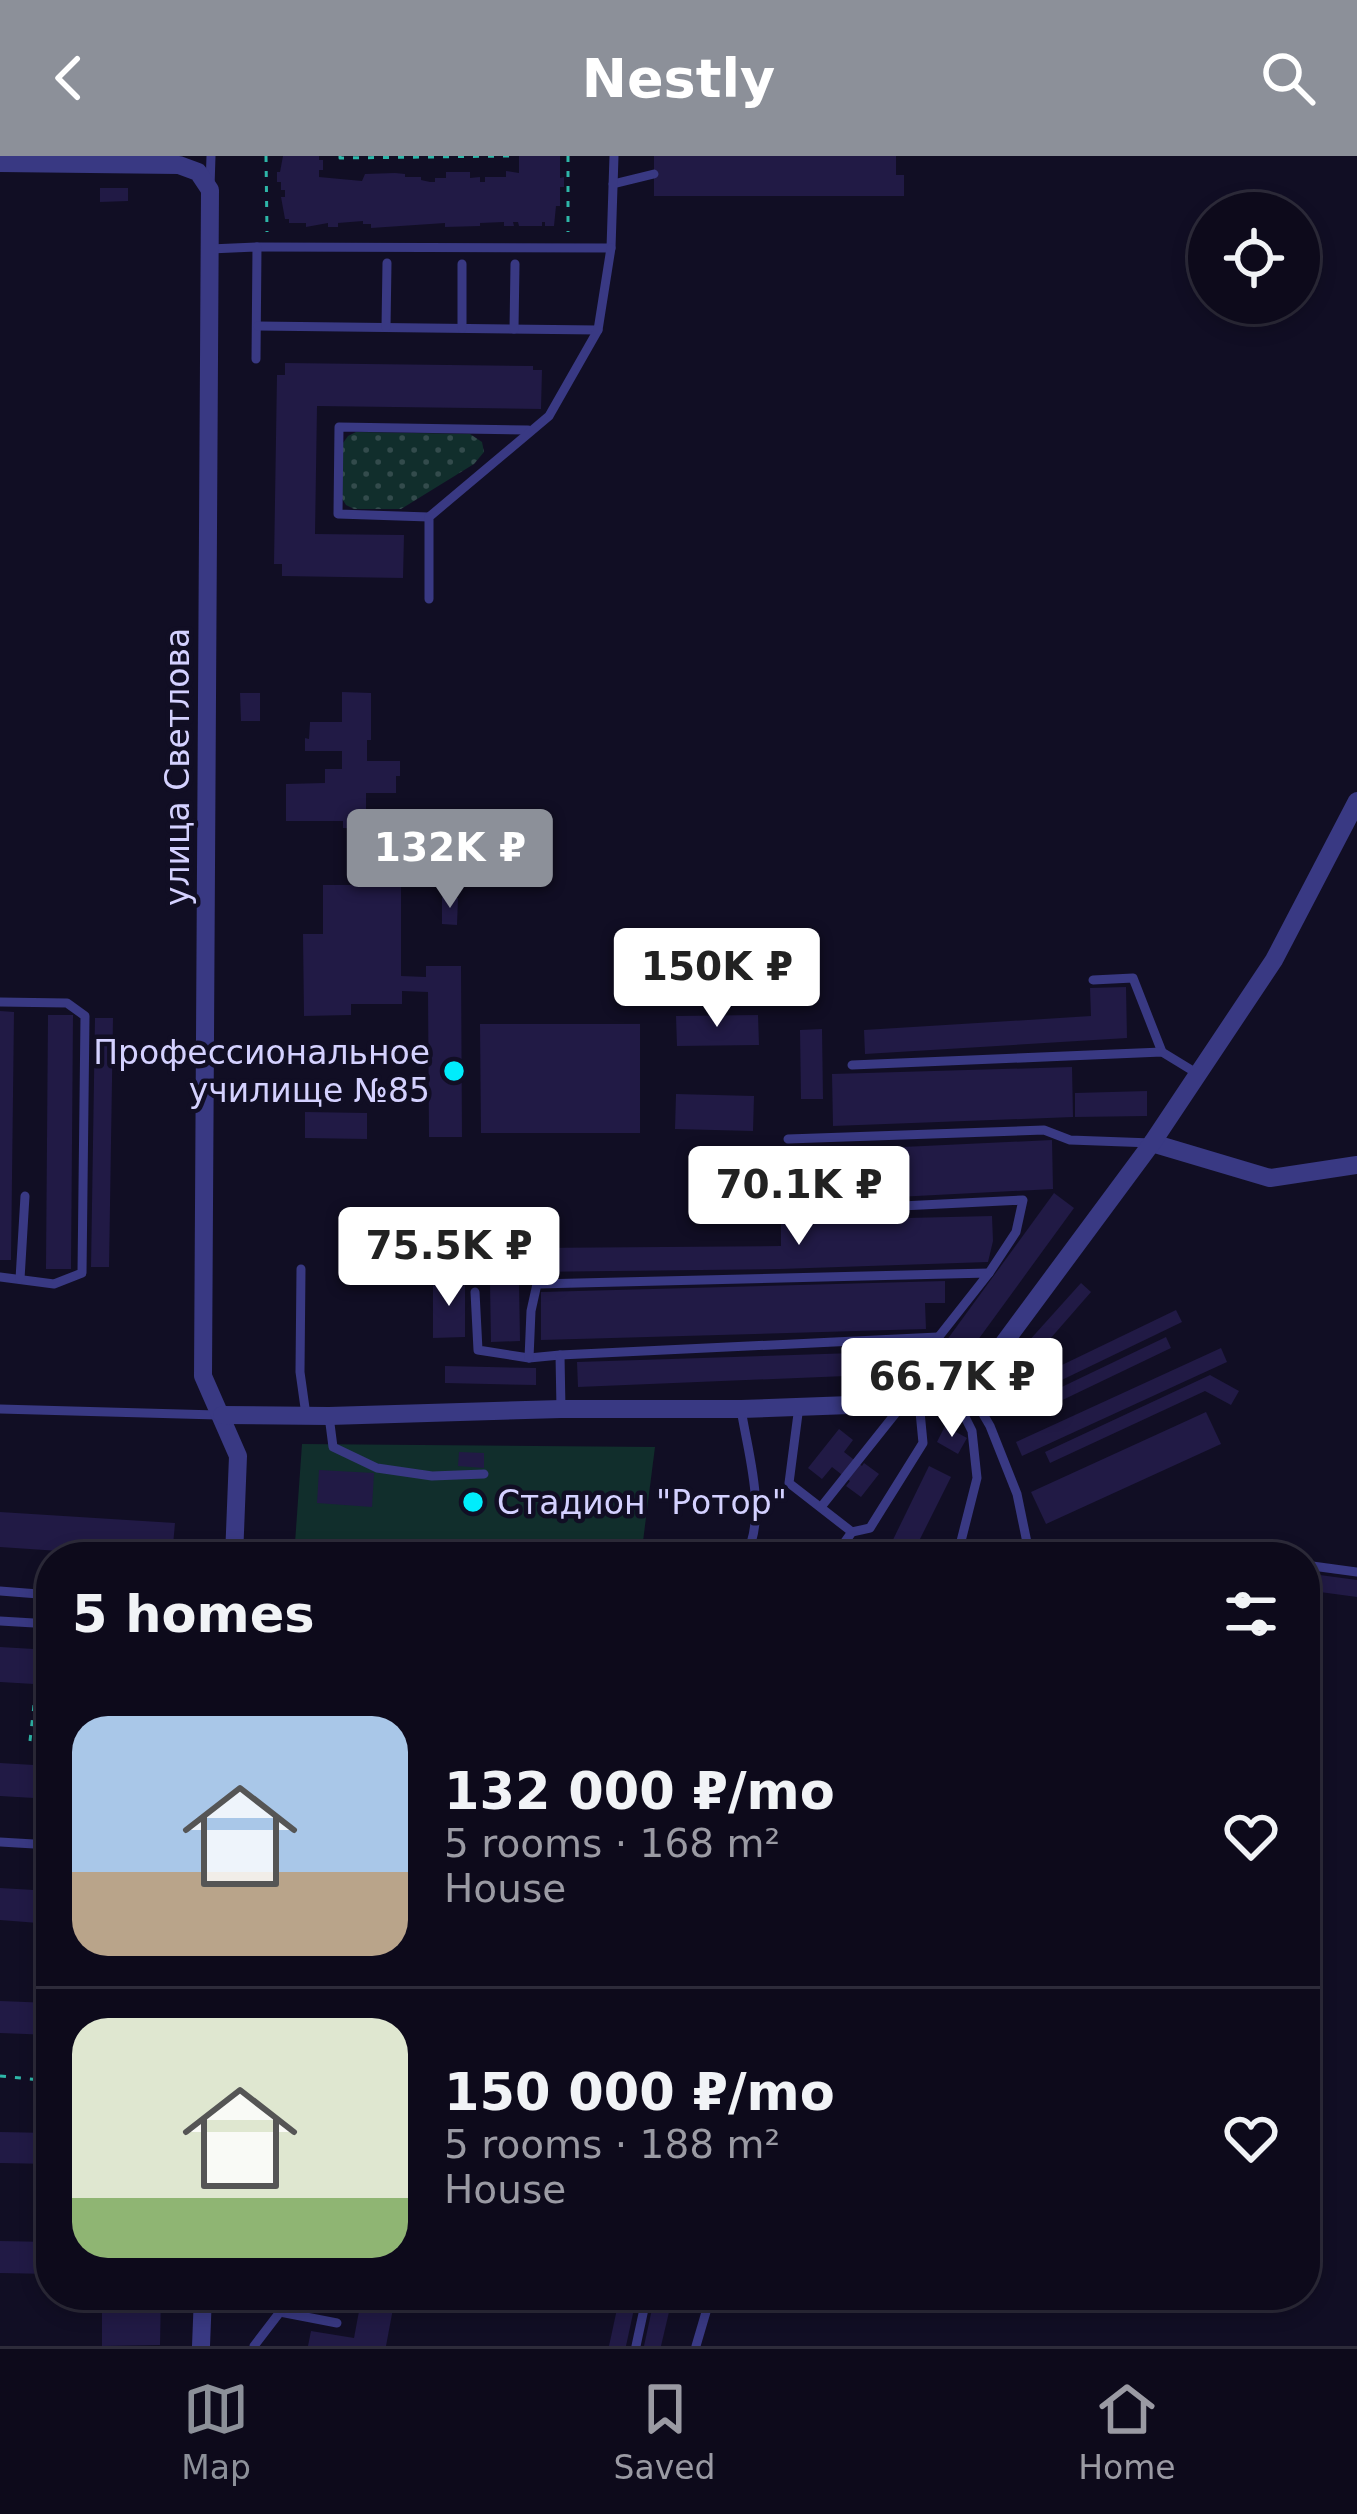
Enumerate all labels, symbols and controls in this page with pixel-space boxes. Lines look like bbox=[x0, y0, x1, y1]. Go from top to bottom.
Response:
icon: back bbox=[36, 45, 102, 111]
icon: search bbox=[1255, 45, 1321, 111]
text: Nestly bbox=[582, 47, 775, 110]
map controls bbox=[1188, 192, 1320, 324]
button: locate bbox=[1188, 192, 1320, 324]
street label: улица Светлова bbox=[158, 628, 197, 906]
pin: 132K ₽ bbox=[352, 809, 548, 911]
text: 132K ₽ bbox=[374, 825, 526, 870]
pin: 150K ₽ bbox=[619, 928, 815, 1030]
text: 150K ₽ bbox=[641, 944, 793, 989]
place label: Профессиональное училище №85 bbox=[93, 1033, 430, 1110]
marker: Профессиональное училище №85 bbox=[441, 1058, 467, 1084]
pin: 70.1K ₽ bbox=[688, 1146, 910, 1248]
text: 70.1K ₽ bbox=[715, 1162, 883, 1207]
pin: 75.5K ₽ bbox=[338, 1207, 560, 1309]
text: 75.5K ₽ bbox=[365, 1223, 533, 1268]
pin: 66.7K ₽ bbox=[841, 1338, 1063, 1440]
text: 66.7K ₽ bbox=[868, 1354, 1036, 1399]
place label: Стадион "Ротор" bbox=[497, 1483, 787, 1522]
marker: Стадион "Ротор" bbox=[460, 1489, 486, 1515]
icon: filters bbox=[1218, 1581, 1284, 1647]
text: 5 homes bbox=[72, 1585, 315, 1644]
text: 132 000 ₽/mo bbox=[444, 1762, 835, 1821]
icon: home bbox=[168, 1764, 312, 1908]
icon: heart bbox=[1218, 1803, 1284, 1869]
text: 5 rooms · 168 m² bbox=[444, 1821, 780, 1866]
text: House bbox=[444, 1866, 566, 1911]
text: 150 000 ₽/mo bbox=[444, 2063, 835, 2122]
icon: home bbox=[168, 2066, 312, 2210]
icon: heart bbox=[1218, 2105, 1284, 2171]
text: 5 rooms · 188 m² bbox=[444, 2122, 780, 2167]
text: House bbox=[444, 2167, 566, 2212]
tab: Map bbox=[181, 2376, 251, 2487]
tab: Saved bbox=[614, 2376, 716, 2487]
tab: Home bbox=[1078, 2376, 1176, 2487]

